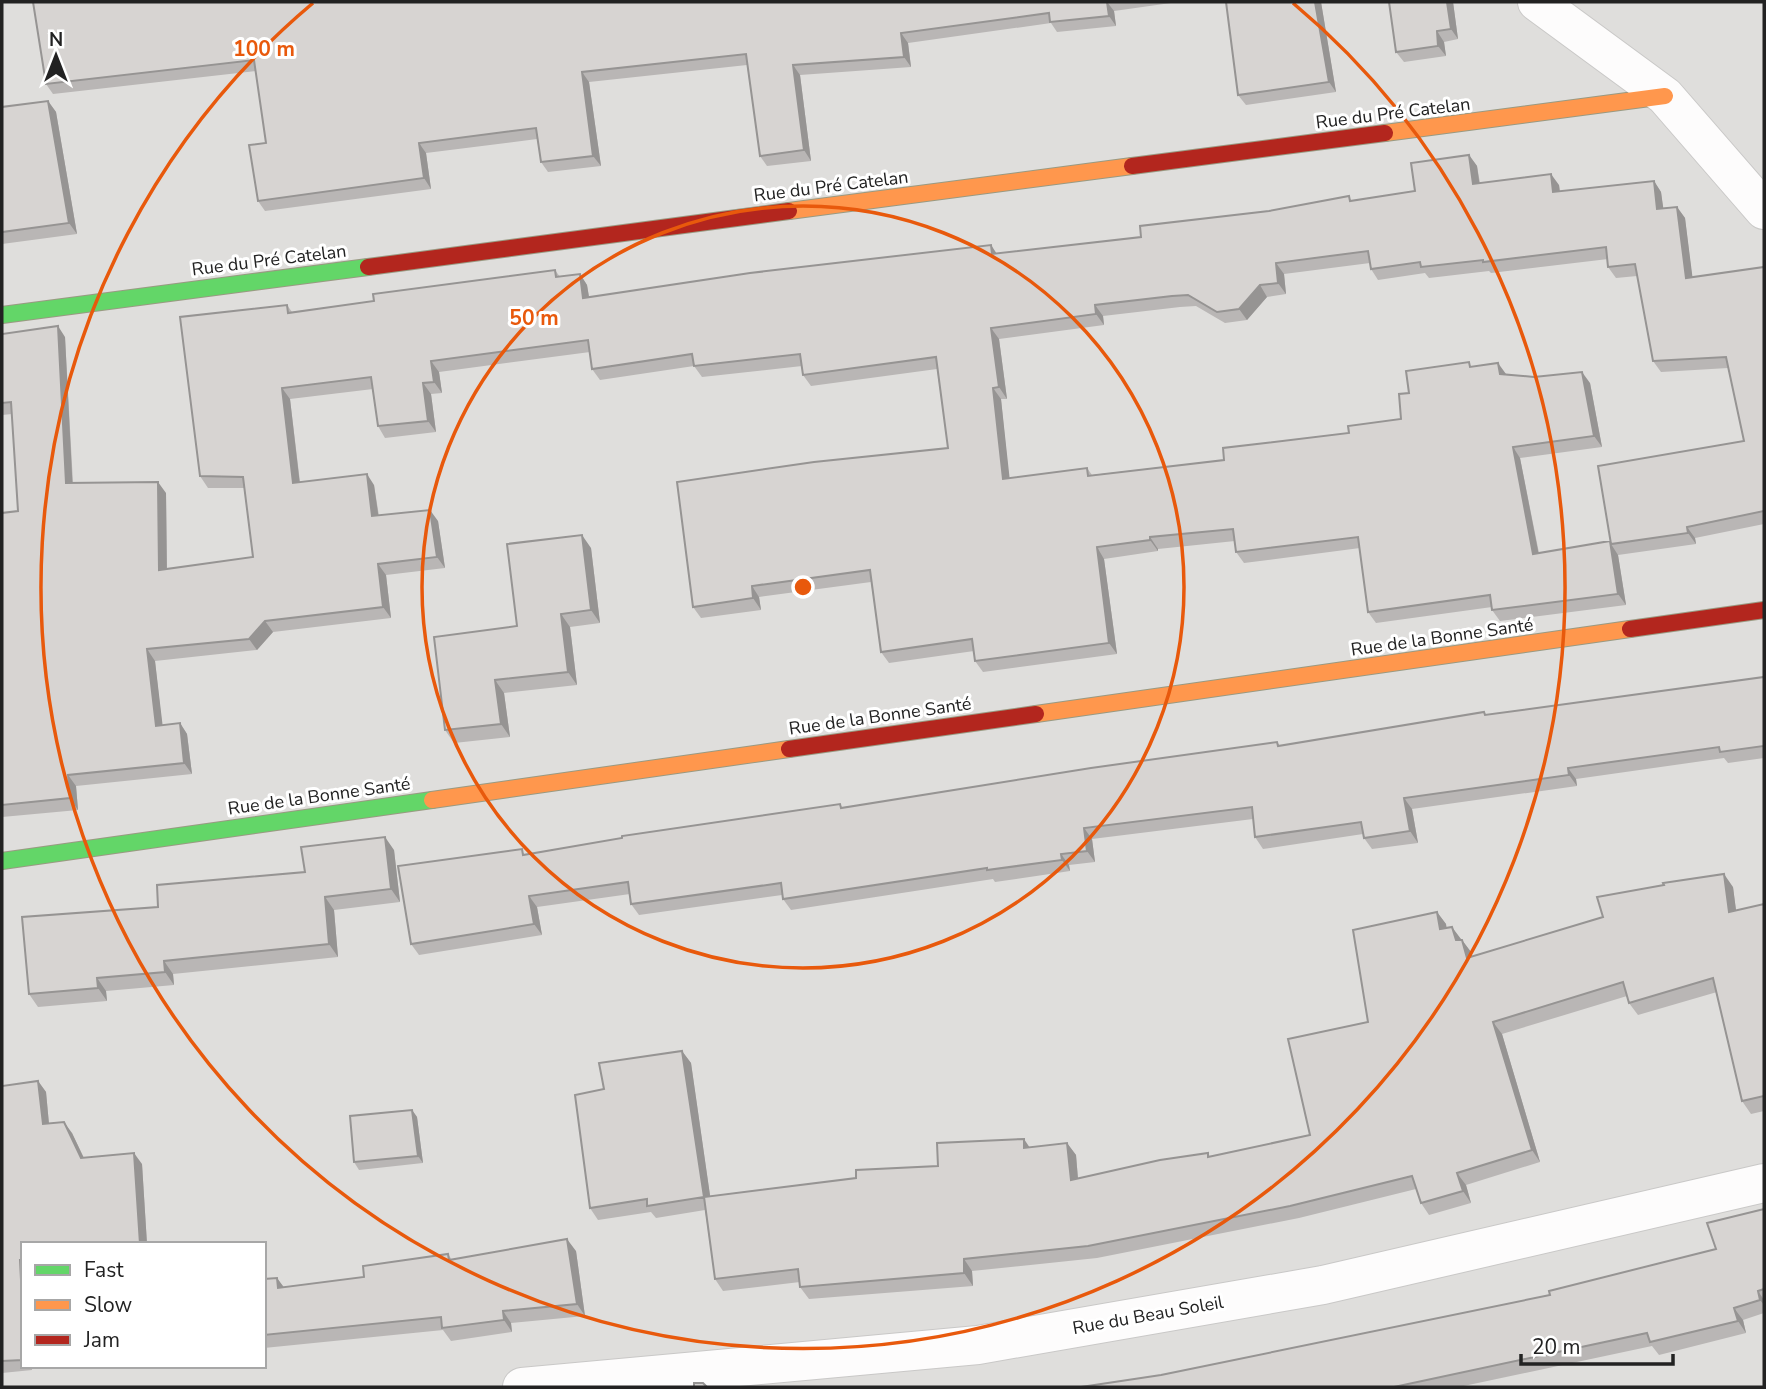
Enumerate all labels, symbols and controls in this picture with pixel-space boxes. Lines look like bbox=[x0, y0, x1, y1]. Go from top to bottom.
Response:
north arrow bbox=[21, 21, 91, 91]
text: N bbox=[49, 27, 63, 53]
text: 100 m bbox=[233, 35, 295, 63]
street label: Rue du Pré Catelan bbox=[1314, 92, 1472, 134]
street label: Rue du Pré Catelan bbox=[752, 165, 910, 207]
street label: Rue du Pré Catelan bbox=[190, 239, 348, 281]
text: 50 m bbox=[509, 304, 559, 332]
centre of rings bbox=[791, 575, 815, 599]
street label: Rue de la Bonne Santé bbox=[1349, 612, 1535, 662]
street label: Rue de la Bonne Santé bbox=[787, 691, 973, 741]
street label: Rue de la Bonne Santé bbox=[226, 771, 412, 821]
legend bbox=[21, 1242, 266, 1368]
text: Fast bbox=[84, 1256, 124, 1284]
street label: Rue du Beau Soleil bbox=[1071, 1290, 1226, 1340]
text: Slow bbox=[84, 1291, 133, 1319]
scale bar bbox=[1521, 1322, 1673, 1366]
text: Jam bbox=[83, 1326, 120, 1354]
text: 20 m bbox=[1532, 1333, 1581, 1361]

